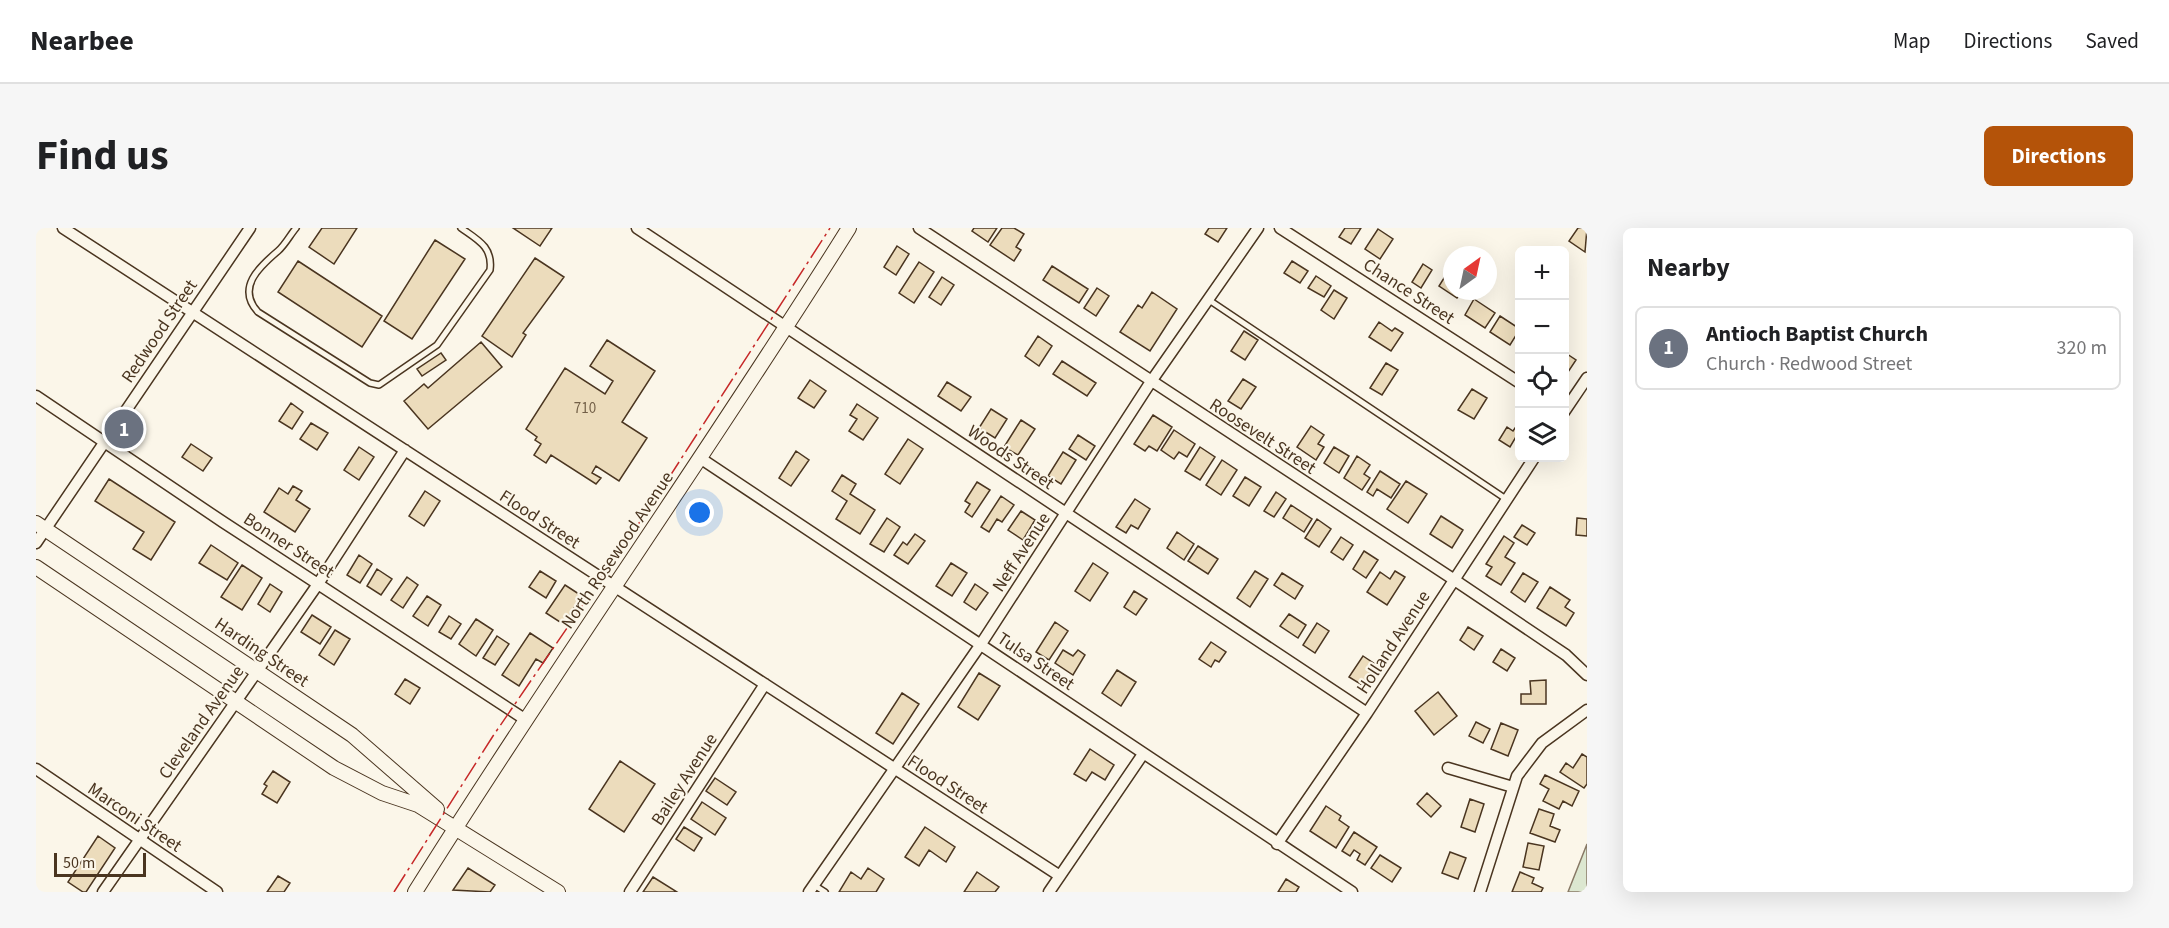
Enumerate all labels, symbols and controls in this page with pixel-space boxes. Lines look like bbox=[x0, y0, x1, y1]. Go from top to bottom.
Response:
text: Nearbee bbox=[30, 21, 134, 61]
text: Map bbox=[1893, 26, 1931, 56]
text: Directions bbox=[1964, 26, 2052, 56]
text: Saved bbox=[2085, 26, 2139, 56]
text: Find us bbox=[36, 126, 169, 186]
button: Directions bbox=[1984, 126, 2133, 186]
north arrow bbox=[1443, 246, 1497, 300]
map controls bbox=[1515, 246, 1569, 462]
button: + bbox=[1515, 246, 1569, 300]
text: Nearby bbox=[1647, 249, 1730, 286]
street label: Chance Street bbox=[1358, 252, 1459, 330]
street label: Redwood Street bbox=[115, 275, 203, 388]
button: − bbox=[1515, 300, 1569, 354]
text: Antioch Baptist Church bbox=[1706, 318, 1928, 350]
text: 1 bbox=[1663, 334, 1674, 362]
text: 320 m bbox=[2057, 334, 2107, 362]
text: Church · Redwood Street bbox=[1706, 350, 1912, 378]
button: locate bbox=[1515, 354, 1569, 408]
street label: Roosevelt Street bbox=[1204, 393, 1321, 480]
house number: 710 bbox=[574, 398, 596, 419]
pin: 1 bbox=[104, 406, 143, 452]
button: layers bbox=[1515, 408, 1569, 462]
street label: Woods Street bbox=[962, 419, 1059, 496]
street label: North Rosewood Avenue bbox=[555, 467, 680, 634]
street label: Flood Street bbox=[494, 484, 585, 555]
your location bbox=[685, 498, 714, 527]
street label: Bonner Street bbox=[238, 507, 339, 584]
street label: Neff Avenue bbox=[986, 508, 1056, 597]
street label: Holland Avenue bbox=[1351, 586, 1436, 699]
street label: Harding Street bbox=[210, 612, 314, 693]
street label: Tulsa Street bbox=[992, 626, 1079, 697]
street label: Cleveland Avenue bbox=[153, 660, 250, 784]
street label: Bailey Avenue bbox=[645, 728, 724, 830]
street label: Flood Street bbox=[902, 749, 993, 820]
street label: Marconi Street bbox=[83, 777, 187, 858]
scale bar bbox=[54, 850, 146, 878]
text: 50 m bbox=[63, 852, 95, 874]

